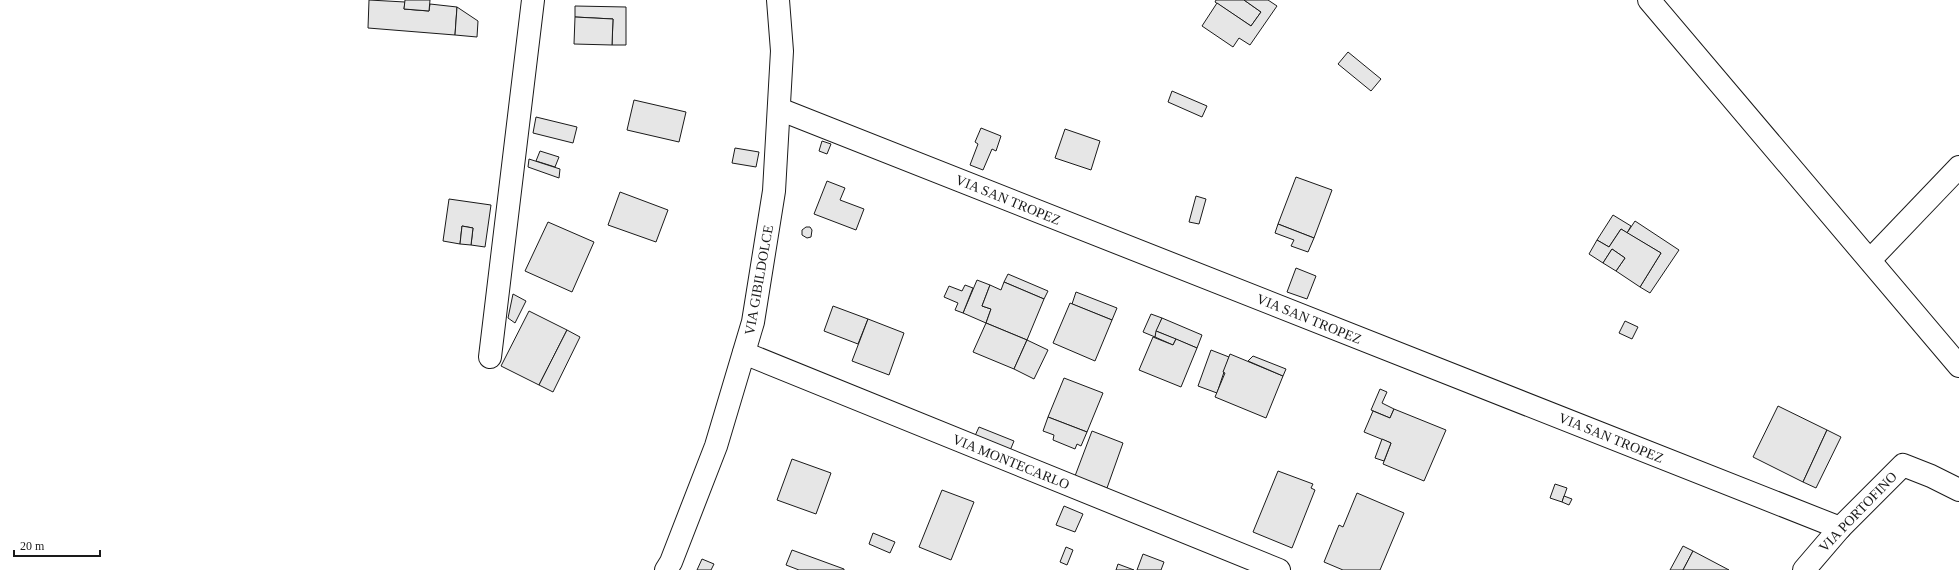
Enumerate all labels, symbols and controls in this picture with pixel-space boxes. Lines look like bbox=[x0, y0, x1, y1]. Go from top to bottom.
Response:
street label: VIA SAN TROPEZ bbox=[953, 172, 1063, 228]
street label: VIA GIBILDOLCE bbox=[742, 224, 776, 336]
street label: VIA SAN TROPEZ bbox=[1254, 291, 1364, 347]
street label: VIA SAN TROPEZ bbox=[1556, 410, 1666, 466]
street label: VIA MONTECARLO bbox=[950, 432, 1072, 492]
street label: VIA PORTOFINO bbox=[1816, 469, 1900, 555]
scale bar bbox=[14, 532, 100, 558]
text: 20 m bbox=[20, 539, 45, 553]

